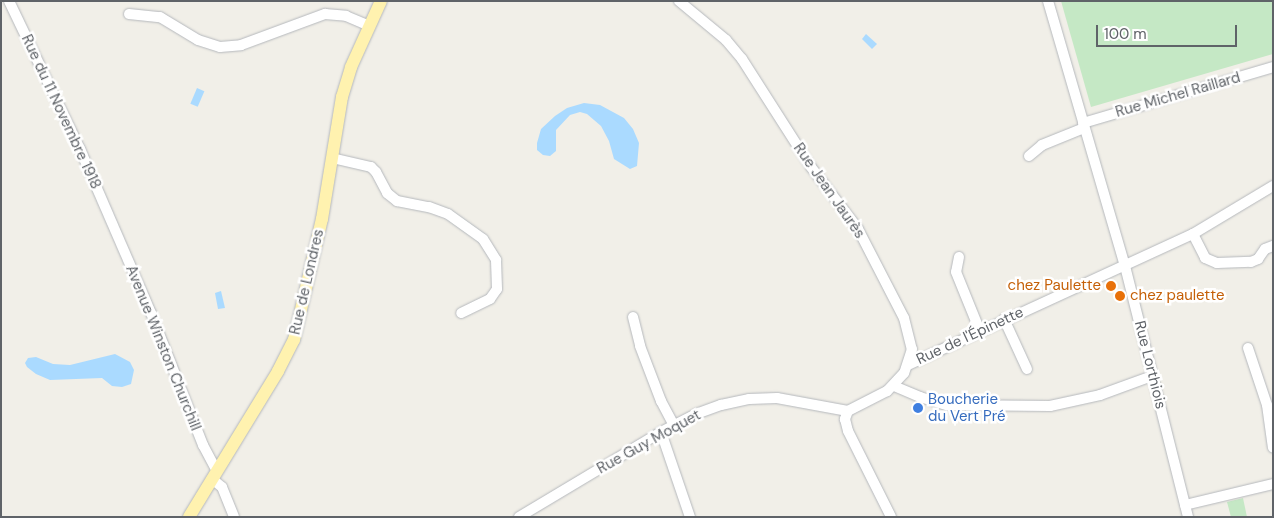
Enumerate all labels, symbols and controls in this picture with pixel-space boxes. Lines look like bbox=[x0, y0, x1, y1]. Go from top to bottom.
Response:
scale bar bbox=[1099, 15, 1240, 47]
text: 100 m bbox=[1104, 24, 1147, 44]
street label: Rue du 11 Novembre 1918 bbox=[17, 32, 105, 192]
street label: Rue Michel Raillard bbox=[1113, 69, 1243, 121]
street label: Rue Jean Jaurès bbox=[789, 140, 869, 242]
street label: Rue de Londres bbox=[286, 227, 328, 337]
street label: Avenue Winston Churchill bbox=[122, 263, 204, 433]
place label: chez Paulette bbox=[1008, 277, 1101, 295]
marker: chez Paulette bbox=[1105, 280, 1117, 292]
place label: chez paulette bbox=[1130, 287, 1224, 305]
marker: chez paulette bbox=[1114, 290, 1126, 302]
street label: Rue de l'Épinette bbox=[914, 303, 1026, 369]
street label: Rue Lorthiois bbox=[1130, 319, 1170, 411]
place label: Boucherie du Vert Pré bbox=[928, 390, 1005, 425]
marker: Boucherie du Vert Pré bbox=[912, 402, 924, 414]
street label: Rue Guy Moquet bbox=[594, 406, 704, 478]

